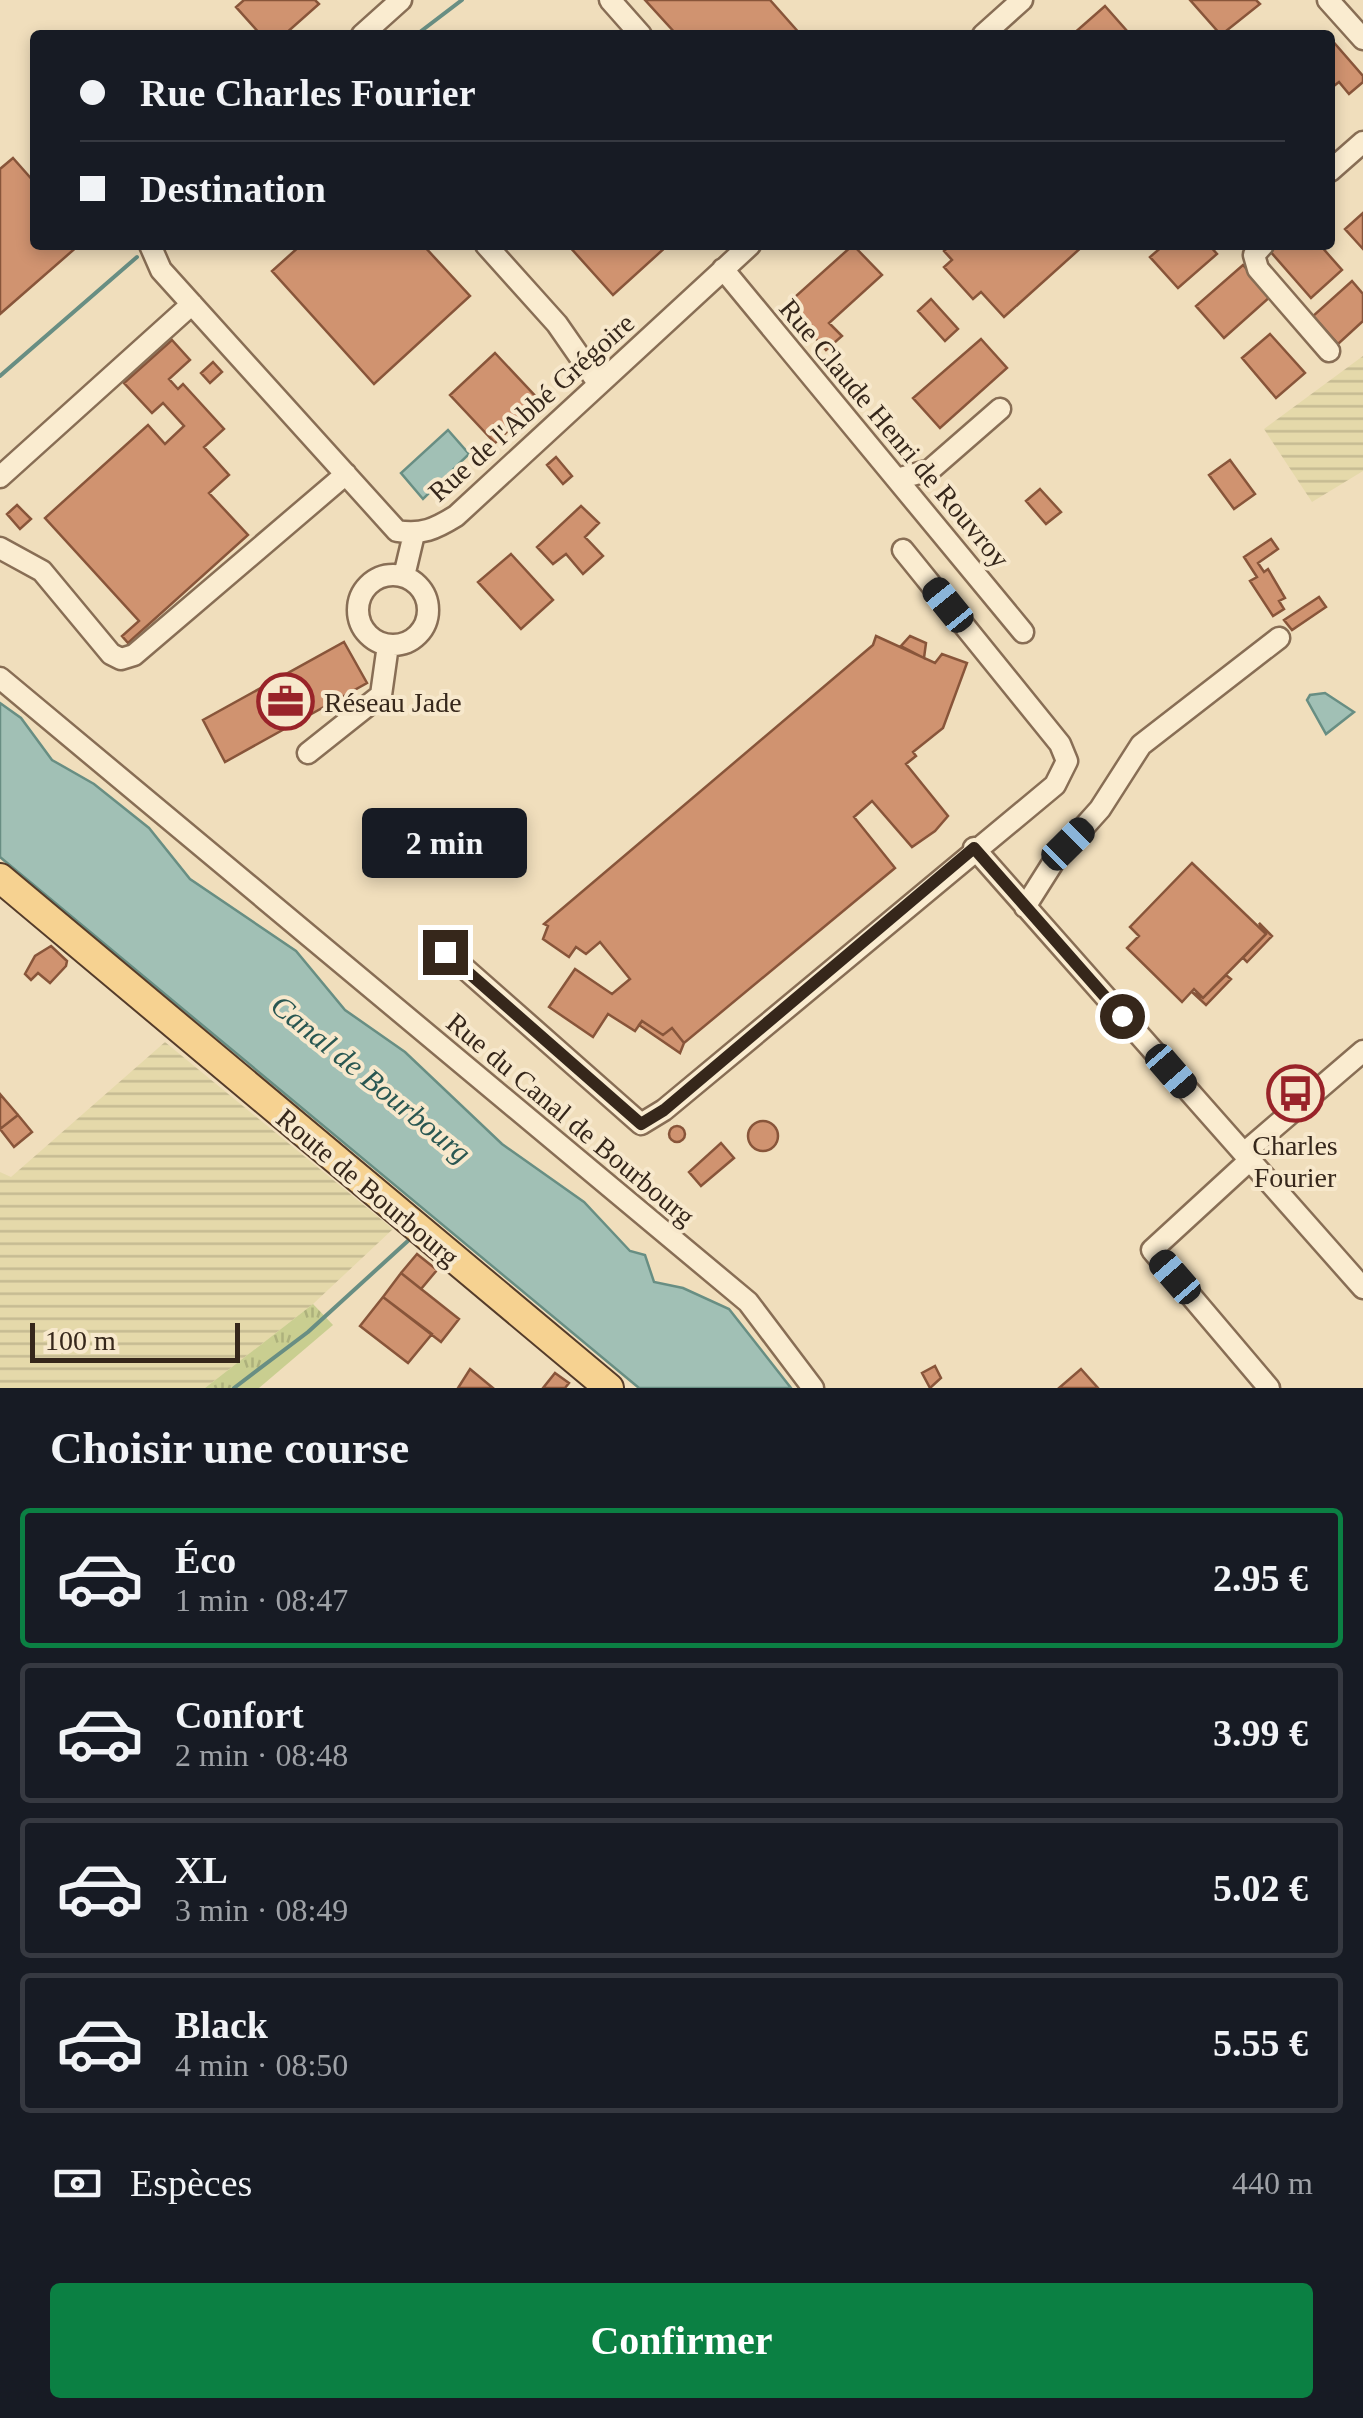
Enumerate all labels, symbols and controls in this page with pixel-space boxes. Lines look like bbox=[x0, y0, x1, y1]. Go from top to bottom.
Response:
text: Rue Charles Fourier bbox=[140, 72, 476, 114]
text: Destination bbox=[140, 168, 326, 210]
street label: Rue Claude Henri de Rouvroy bbox=[773, 293, 1016, 574]
street label: Rue de l'Abbé Grégoire bbox=[422, 307, 640, 508]
car bbox=[917, 572, 979, 638]
office icon: Réseau Jade bbox=[255, 672, 315, 732]
place label: Réseau Jade bbox=[324, 687, 462, 718]
callout: 2 min bbox=[362, 807, 528, 877]
car bbox=[1036, 812, 1100, 876]
text: 2 min bbox=[406, 825, 483, 861]
route end bbox=[423, 930, 468, 975]
water label: Canal de Bourbourg bbox=[265, 988, 478, 1169]
route start bbox=[1100, 994, 1145, 1039]
street label: Rue du Canal de Bourbourg bbox=[441, 1007, 701, 1232]
car bbox=[1140, 1039, 1202, 1103]
bus stop icon: Charles Fourier bbox=[1265, 1064, 1325, 1124]
street label: Route de Bourbourg bbox=[270, 1102, 465, 1273]
place label: Charles Fourier bbox=[1252, 1130, 1338, 1193]
car bbox=[1144, 1245, 1206, 1309]
scale bar bbox=[30, 1318, 240, 1362]
text: 100 m bbox=[45, 1325, 116, 1356]
text: Choisir une course bbox=[50, 1423, 409, 1473]
icon: car bbox=[55, 1533, 145, 1623]
text: Éco bbox=[175, 1539, 236, 1581]
text: 2.95 € bbox=[1213, 1557, 1308, 1599]
text: 1 min · 08:47 bbox=[175, 1582, 348, 1618]
icon: car bbox=[55, 1688, 145, 1778]
text: Confort bbox=[175, 1694, 304, 1736]
text: 3.99 € bbox=[1213, 1712, 1308, 1754]
text: 2 min · 08:48 bbox=[175, 1737, 348, 1773]
icon: car bbox=[55, 1843, 145, 1933]
text: XL bbox=[175, 1849, 228, 1891]
text: 5.02 € bbox=[1213, 1867, 1308, 1909]
text: 3 min · 08:49 bbox=[175, 1892, 348, 1928]
icon: car bbox=[55, 1998, 145, 2088]
text: Black bbox=[175, 2004, 268, 2046]
text: 5.55 € bbox=[1213, 2022, 1308, 2064]
text: 4 min · 08:50 bbox=[175, 2047, 348, 2083]
icon: cash bbox=[50, 2156, 105, 2211]
text: Espèces bbox=[130, 2162, 252, 2204]
text: 440 m bbox=[1232, 2165, 1313, 2201]
button: Confirmer bbox=[50, 2283, 1313, 2398]

